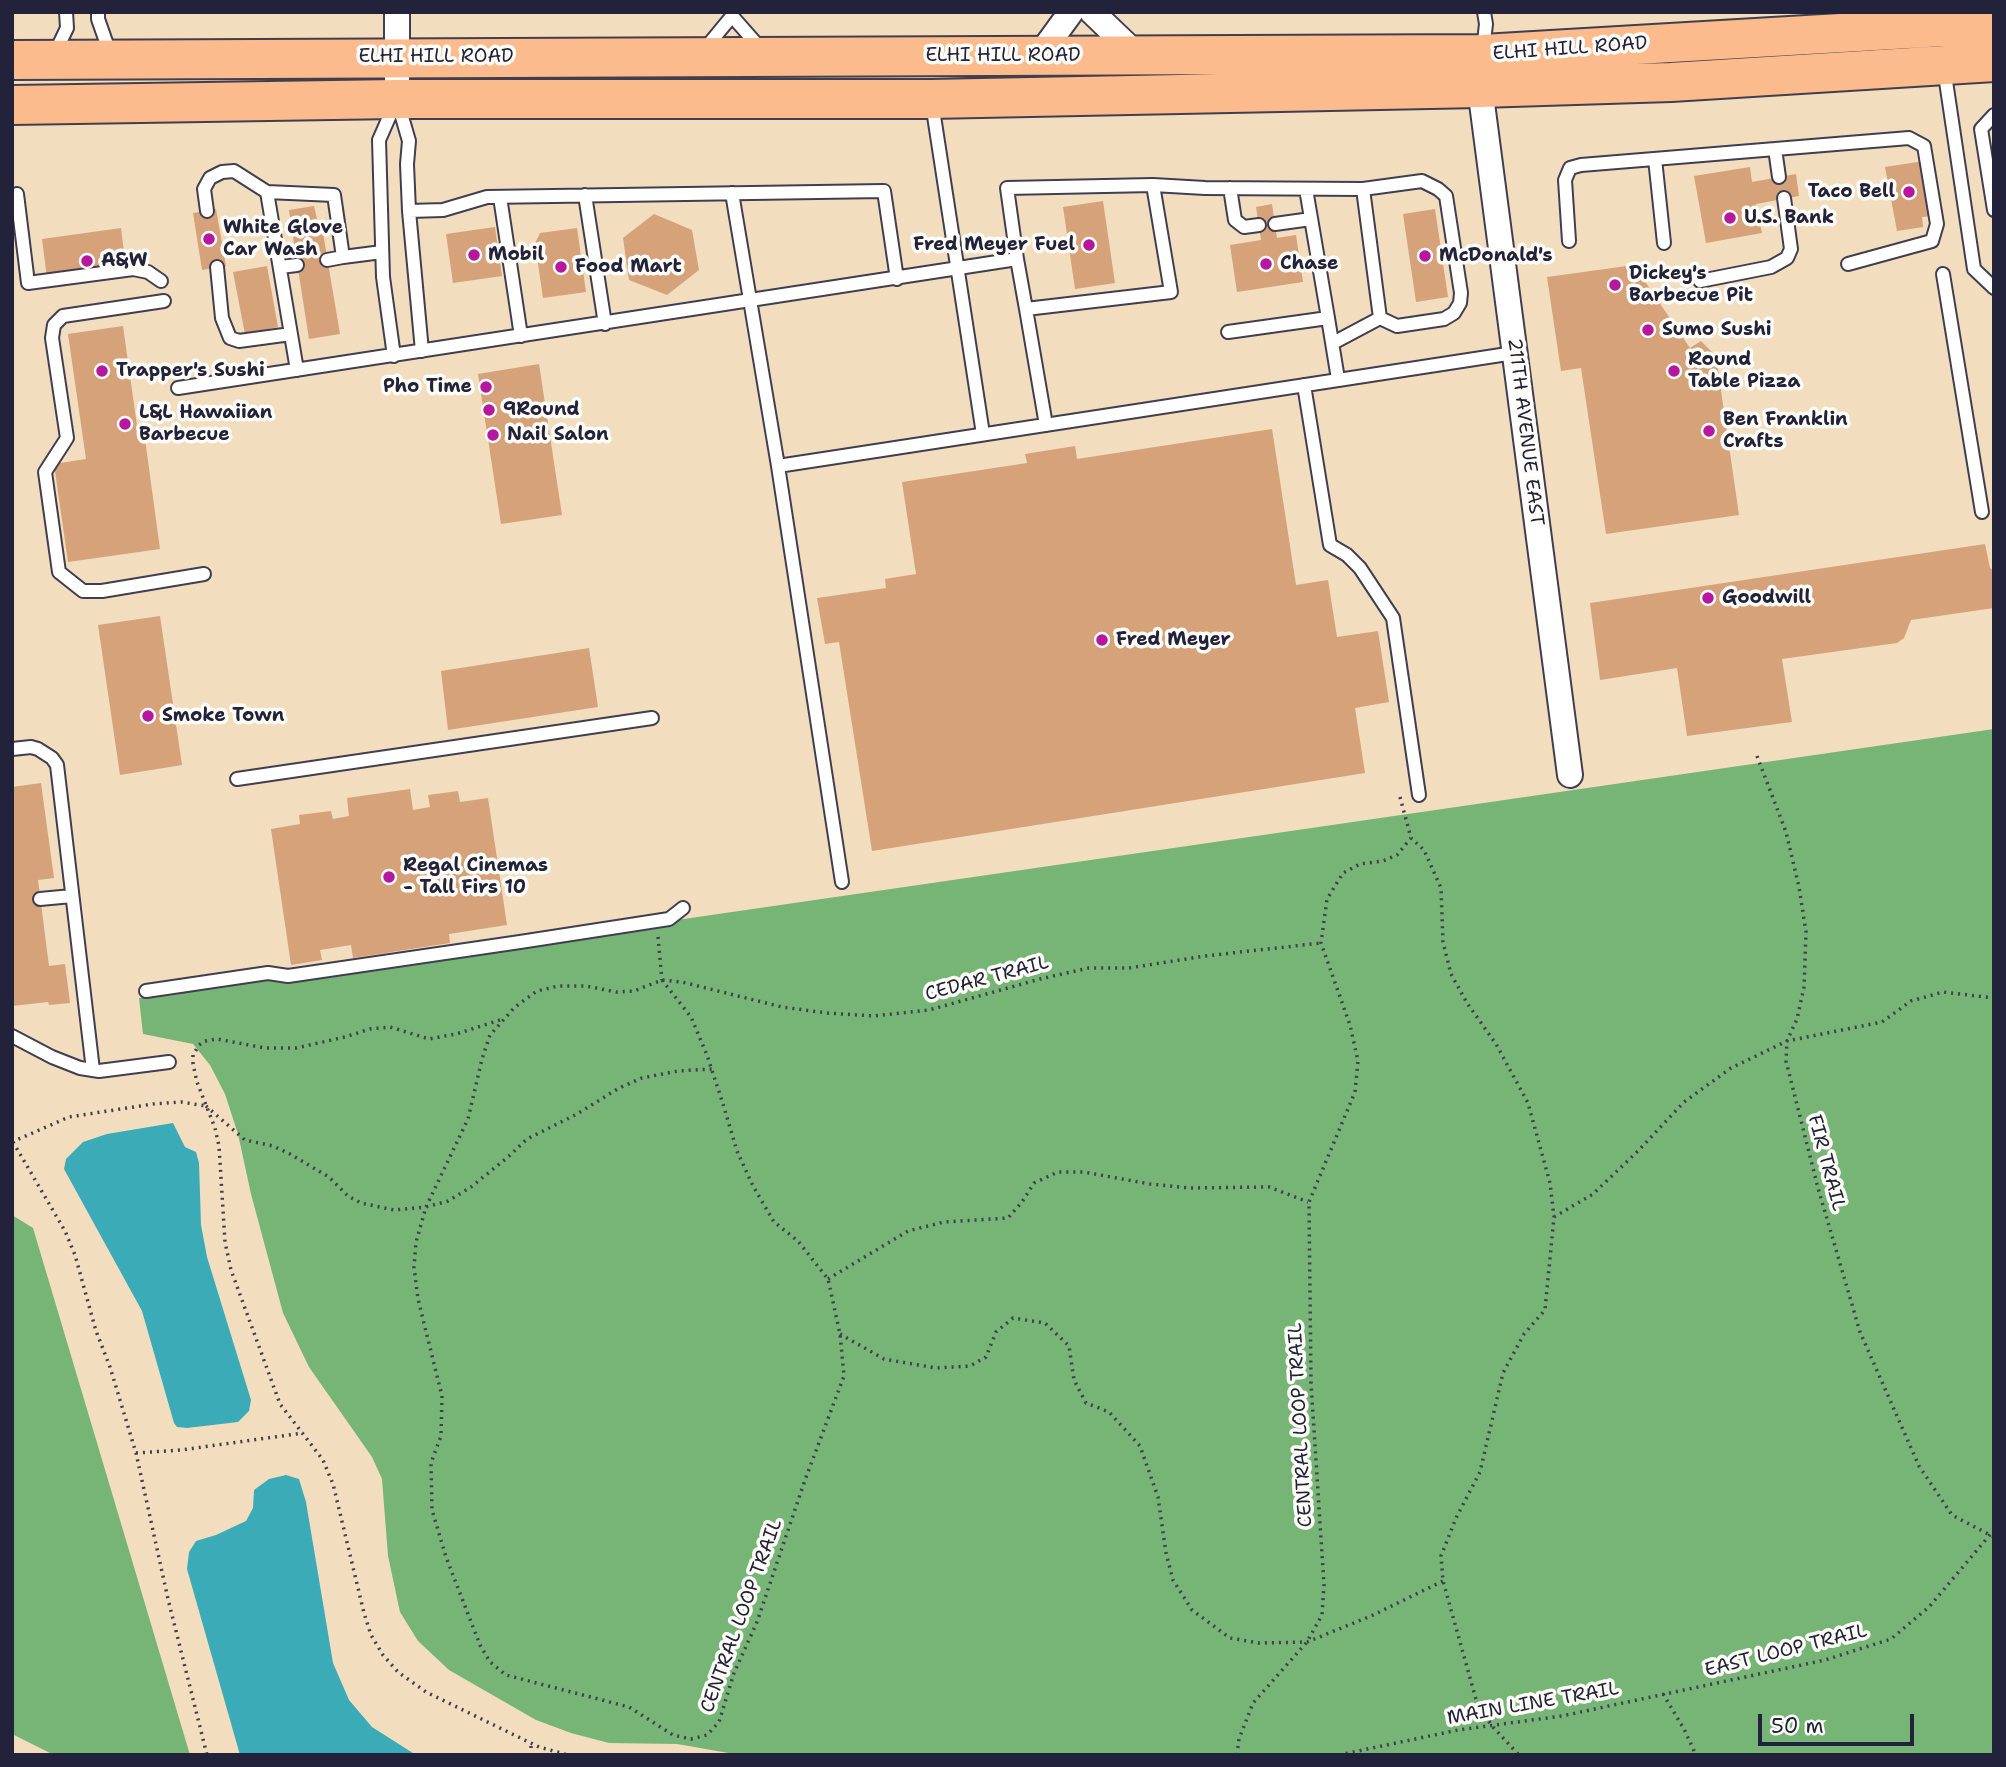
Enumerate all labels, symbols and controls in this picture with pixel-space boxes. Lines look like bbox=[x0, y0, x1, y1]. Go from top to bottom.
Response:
street label: ELHI HILL ROAD bbox=[1492, 32, 1648, 66]
street label: ELHI HILL ROAD bbox=[925, 45, 1081, 67]
street label: ELHI HILL ROAD bbox=[358, 46, 514, 68]
place label: Taco Bell bbox=[1808, 181, 1895, 203]
marker: Taco Bell bbox=[1901, 184, 1917, 200]
place label: U.S. Bank bbox=[1744, 207, 1834, 229]
marker: U.S. Bank bbox=[1722, 210, 1738, 226]
place label: White Glove Car Wash bbox=[223, 217, 343, 261]
marker: White Glove Car Wash bbox=[201, 231, 217, 247]
place label: Fred Meyer Fuel bbox=[913, 234, 1075, 256]
marker: Fred Meyer Fuel bbox=[1081, 237, 1097, 253]
place label: Mobil bbox=[488, 244, 544, 266]
place label: McDonald's bbox=[1439, 245, 1552, 267]
marker: Mobil bbox=[466, 247, 482, 263]
marker: McDonald's bbox=[1417, 248, 1433, 264]
place label: A&W bbox=[101, 250, 148, 272]
marker: A&W bbox=[79, 253, 95, 269]
place label: Chase bbox=[1280, 253, 1339, 275]
place label: Food Mart bbox=[575, 256, 682, 278]
marker: Chase bbox=[1258, 256, 1274, 272]
marker: Food Mart bbox=[553, 259, 569, 275]
place label: Dickey's Barbecue Pit bbox=[1629, 263, 1753, 307]
marker: Dickey's Barbecue Pit bbox=[1607, 277, 1623, 293]
place label: Sumo Sushi bbox=[1662, 319, 1772, 341]
marker: Sumo Sushi bbox=[1640, 322, 1656, 338]
street label: 211TH AVENUE EAST bbox=[1502, 337, 1548, 527]
place label: Round Table Pizza bbox=[1688, 349, 1800, 393]
place label: Trapper's Sushi bbox=[116, 360, 265, 382]
marker: Trapper's Sushi bbox=[94, 363, 110, 379]
marker: Round Table Pizza bbox=[1666, 363, 1682, 379]
place label: Pho Time bbox=[383, 376, 472, 398]
marker: Pho Time bbox=[478, 379, 494, 395]
place label: 9Round bbox=[503, 399, 580, 421]
place label: L&L Hawaiian Barbecue bbox=[139, 402, 272, 446]
marker: 9Round bbox=[481, 402, 497, 418]
place label: Ben Franklin Crafts bbox=[1723, 409, 1848, 453]
marker: L&L Hawaiian Barbecue bbox=[117, 416, 133, 432]
marker: Ben Franklin Crafts bbox=[1701, 423, 1717, 439]
place label: Nail Salon bbox=[507, 424, 609, 446]
marker: Nail Salon bbox=[485, 427, 501, 443]
place label: Goodwill bbox=[1722, 587, 1811, 609]
marker: Goodwill bbox=[1700, 590, 1716, 606]
place label: Fred Meyer bbox=[1116, 629, 1231, 651]
marker: Fred Meyer bbox=[1094, 632, 1110, 648]
place label: Smoke Town bbox=[162, 705, 284, 727]
marker: Smoke Town bbox=[140, 708, 156, 724]
place label: Regal Cinemas - Tall Firs 10 bbox=[403, 855, 548, 899]
marker: Regal Cinemas - Tall Firs 10 bbox=[381, 869, 397, 885]
street label: CEDAR TRAIL bbox=[923, 952, 1051, 1006]
street label: FIR TRAIL bbox=[1802, 1112, 1850, 1214]
street label: CENTRAL LOOP TRAIL bbox=[1284, 1322, 1318, 1528]
street label: CENTRAL LOOP TRAIL bbox=[696, 1516, 788, 1716]
street label: EAST LOOP TRAIL bbox=[1703, 1620, 1869, 1682]
street label: MAIN LINE TRAIL bbox=[1445, 1678, 1621, 1730]
scale bar bbox=[1761, 1700, 1917, 1744]
text: 50 m bbox=[1771, 1712, 1824, 1740]

